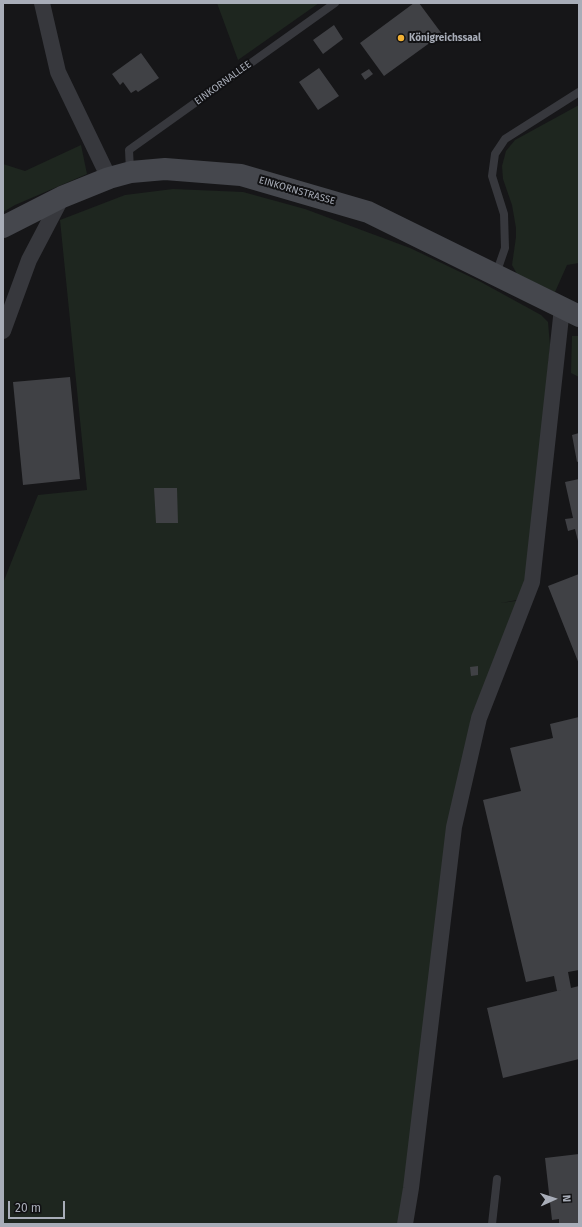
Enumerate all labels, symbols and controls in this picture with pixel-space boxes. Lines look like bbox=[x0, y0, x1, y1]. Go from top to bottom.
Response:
place label: Königreichssaal bbox=[409, 32, 481, 44]
marker: Königreichssaal bbox=[396, 33, 406, 43]
street label: EINKORNALLEE bbox=[192, 58, 254, 108]
street label: EINKORNSTRASSE bbox=[257, 174, 337, 208]
north arrow bbox=[534, 1179, 574, 1219]
scale bar bbox=[10, 1193, 67, 1219]
text: N bbox=[560, 1194, 573, 1202]
text: 20 m bbox=[15, 1201, 41, 1215]

